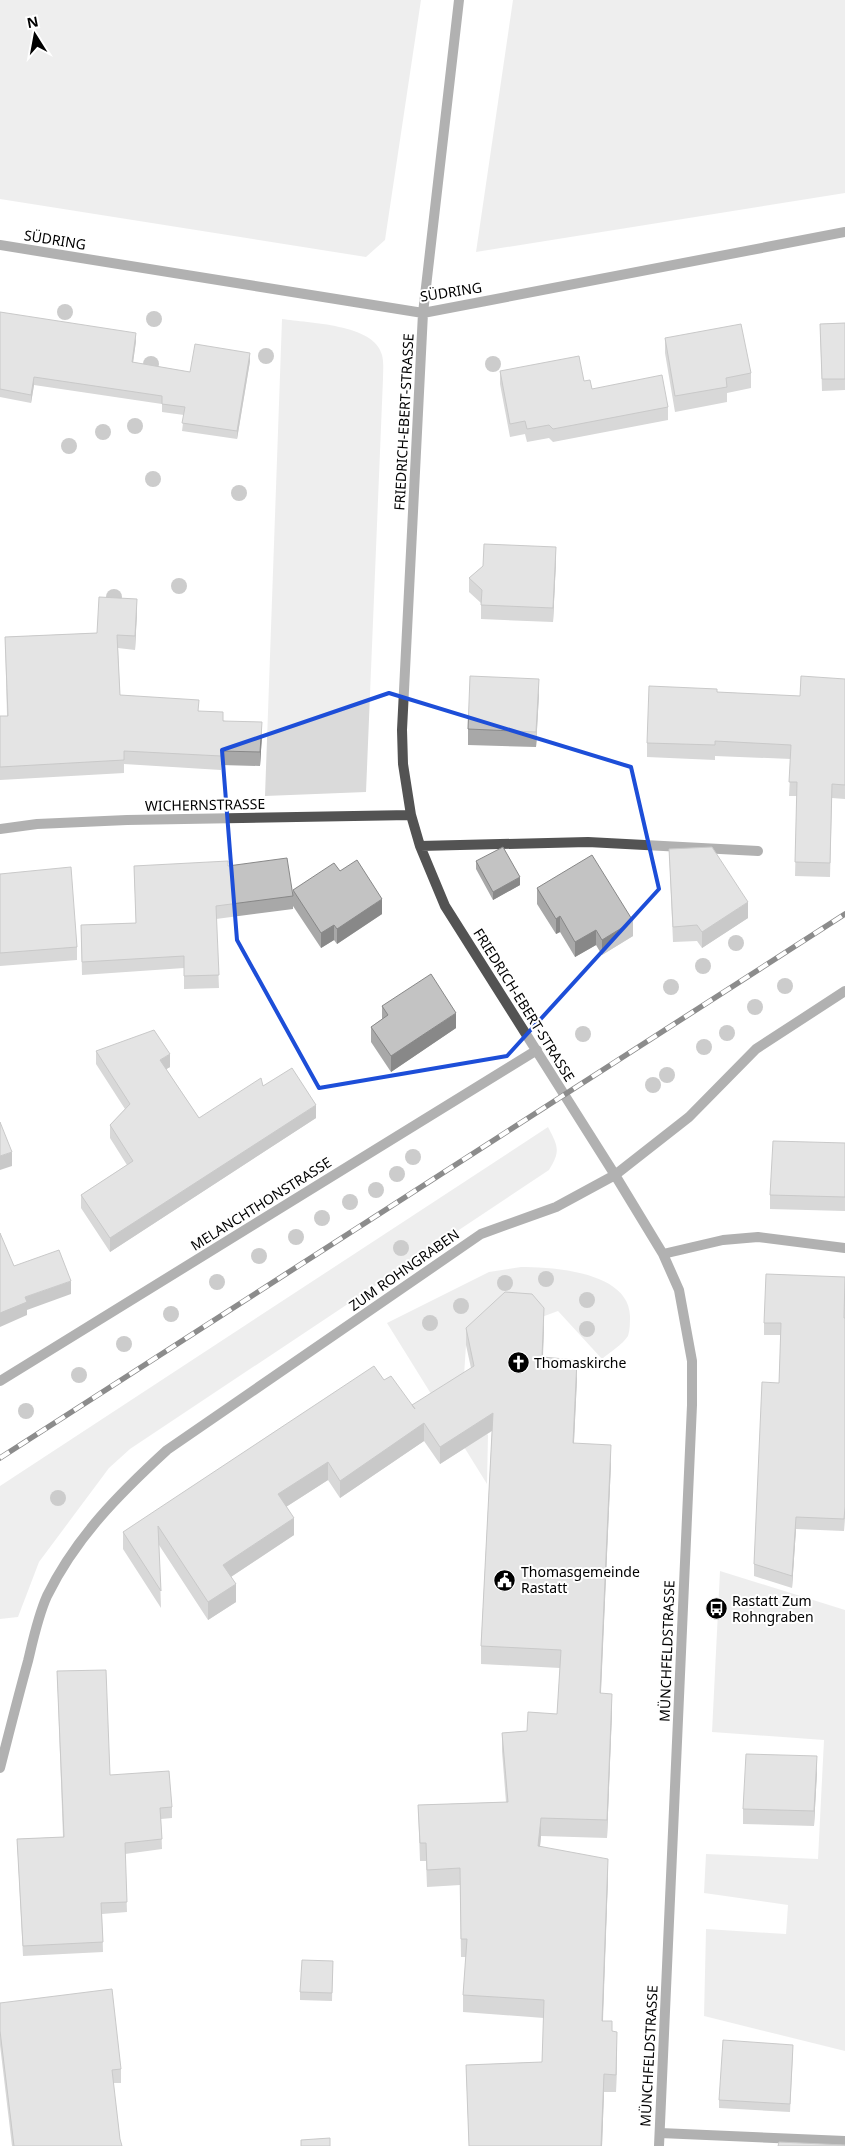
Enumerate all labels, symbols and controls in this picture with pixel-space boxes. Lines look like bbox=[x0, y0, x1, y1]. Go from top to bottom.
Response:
north arrow bbox=[10, 10, 60, 60]
text: N bbox=[25, 11, 40, 32]
street label: SÜDRING bbox=[23, 225, 87, 254]
street label: SÜDRING bbox=[419, 277, 483, 306]
street label: FRIEDRICH-EBERT-STRASSE bbox=[389, 333, 418, 511]
street label: WICHERNSTRASSE bbox=[145, 794, 265, 815]
street label: FRIEDRICH-EBERT-STRASSE bbox=[469, 925, 579, 1085]
street label: MELANCHTHONSTRASSE bbox=[187, 1152, 335, 1255]
street label: ZUM ROHNGRABEN bbox=[345, 1224, 463, 1315]
church icon: Thomaskirche bbox=[506, 1351, 530, 1375]
place label: Thomaskirche bbox=[534, 1353, 627, 1372]
place label: Thomasgemeinde Rastatt bbox=[521, 1562, 640, 1597]
public building icon: Thomasgemeinde Rastatt bbox=[493, 1568, 517, 1592]
street label: MÜNCHFELDSTRASSE bbox=[655, 1580, 678, 1722]
place label: Rastatt Zum Rohngraben bbox=[732, 1591, 814, 1626]
bus stop icon: Rastatt Zum Rohngraben bbox=[704, 1597, 728, 1621]
street label: MÜNCHFELDSTRASSE bbox=[635, 1985, 662, 2127]

